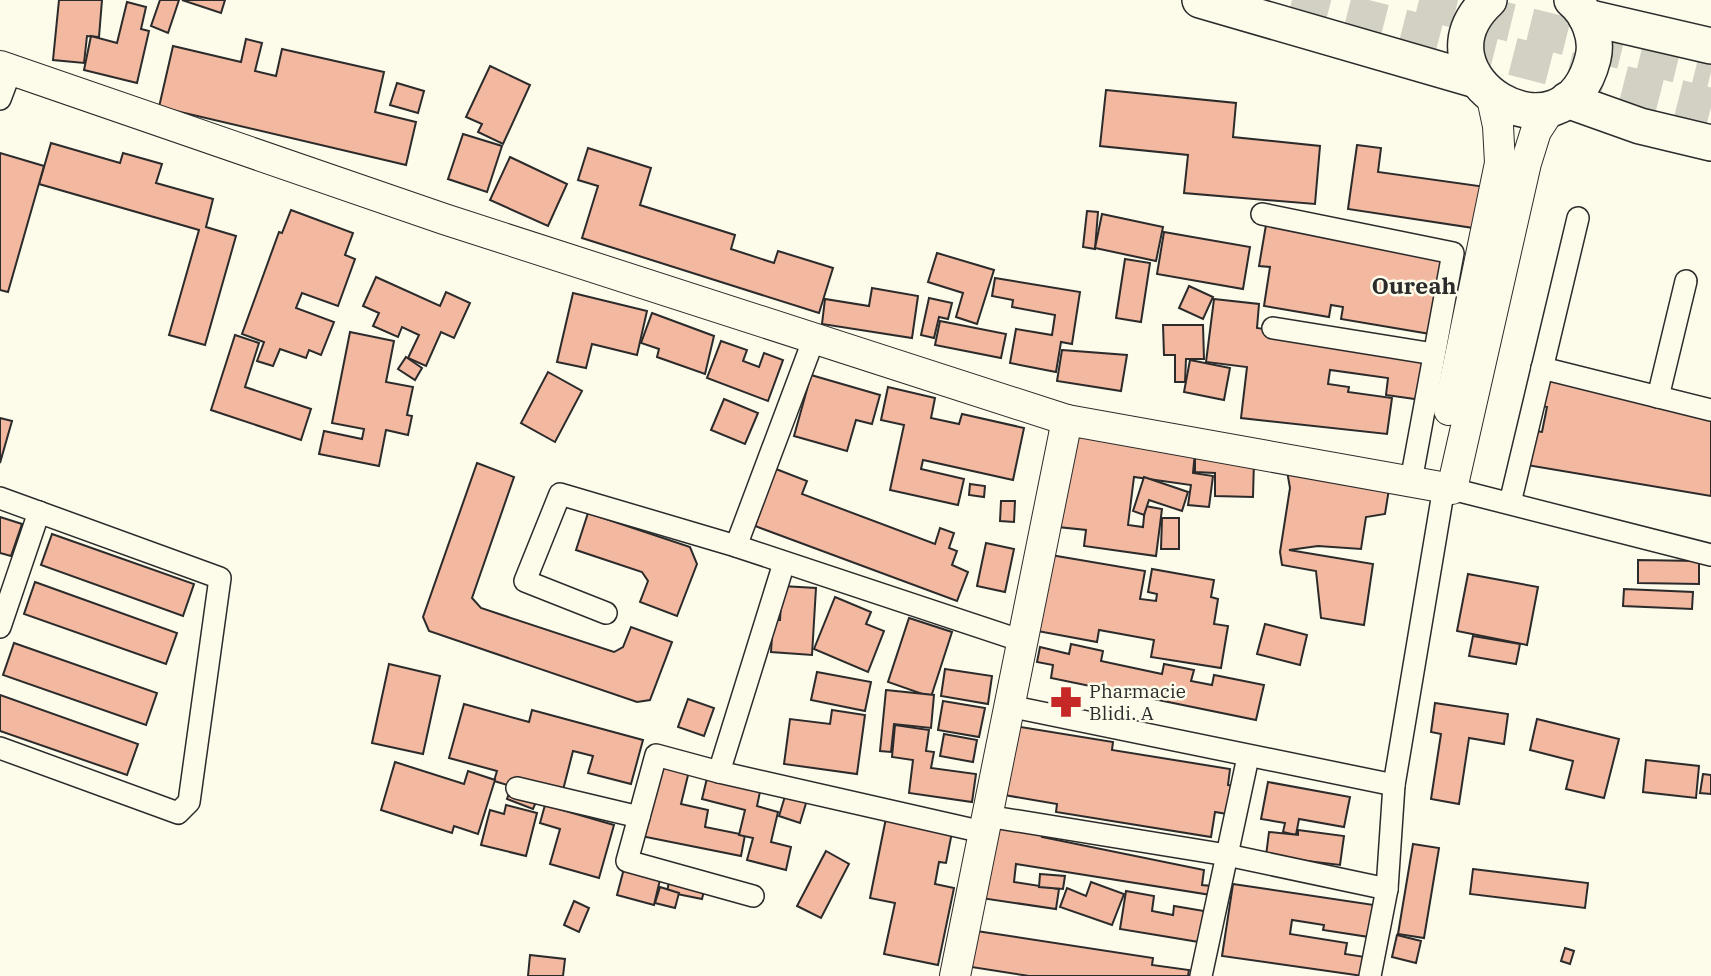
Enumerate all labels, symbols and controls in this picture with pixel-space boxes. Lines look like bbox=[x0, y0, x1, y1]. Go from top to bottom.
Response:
district label: Oureah bbox=[1371, 270, 1457, 300]
place label: Pharmacie Blidi. A bbox=[1089, 679, 1186, 725]
pharmacy icon: Pharmacie Blidi. A bbox=[1049, 685, 1083, 719]

